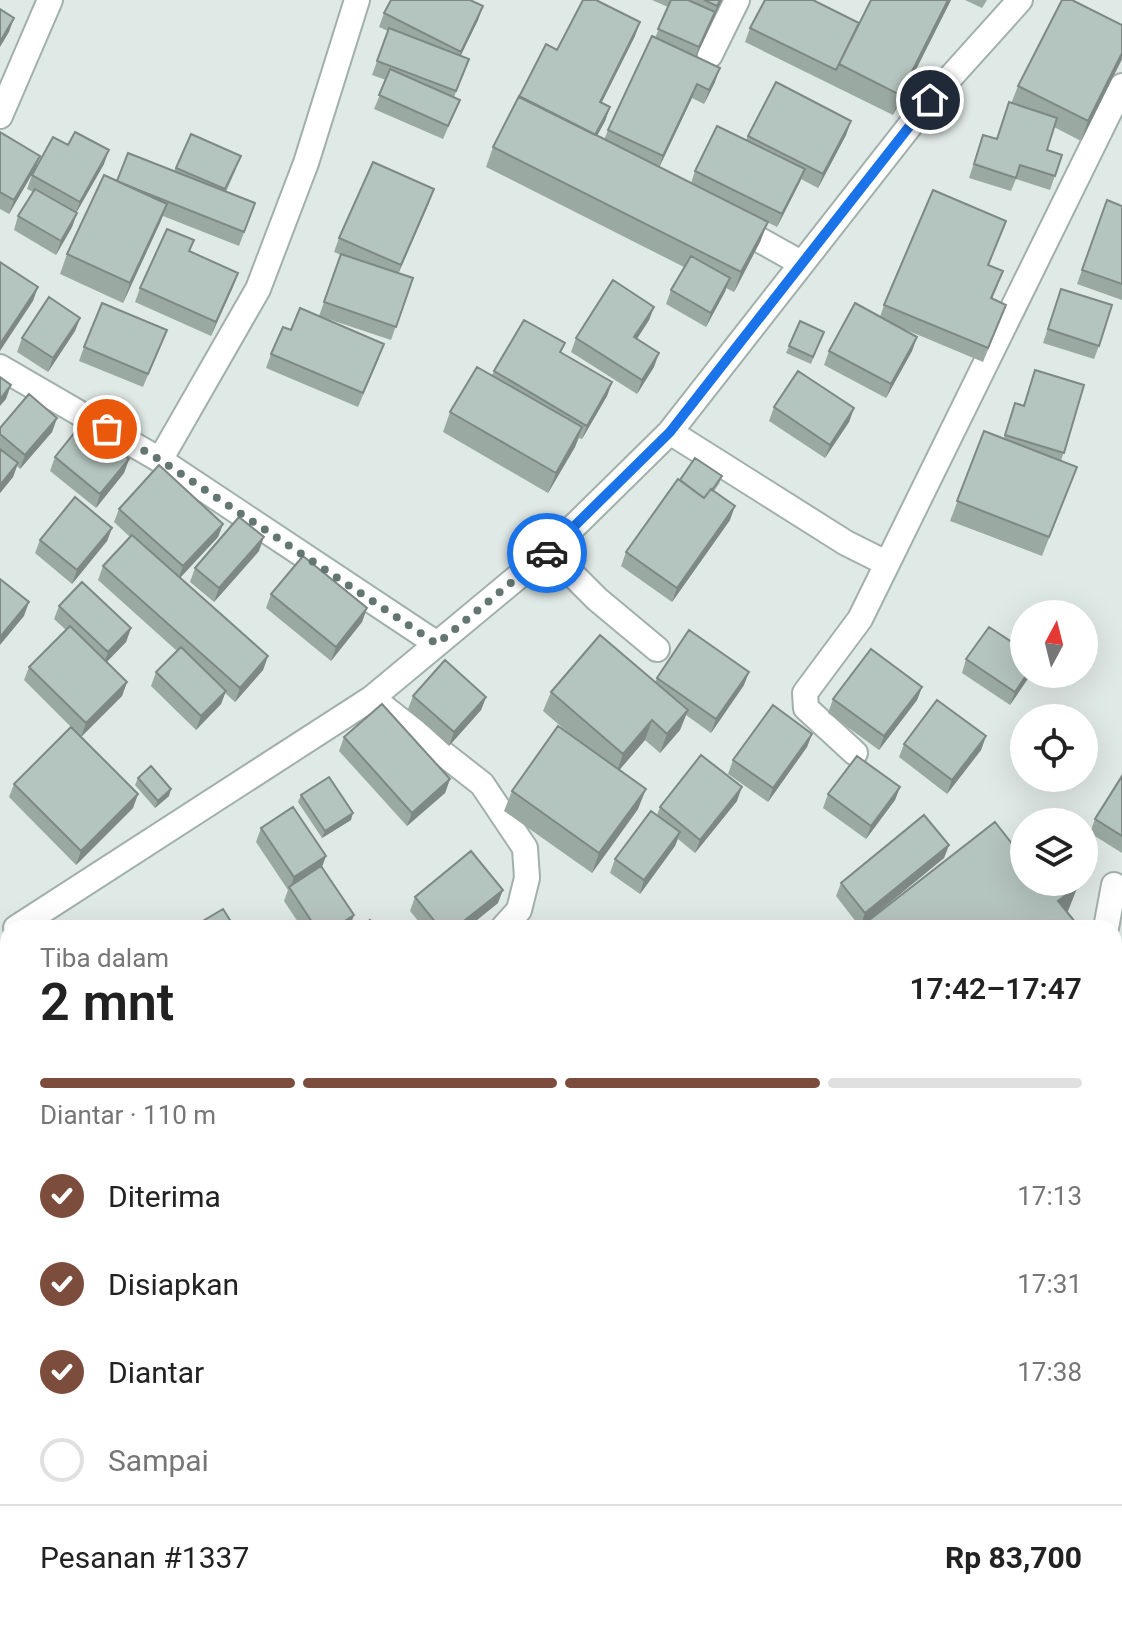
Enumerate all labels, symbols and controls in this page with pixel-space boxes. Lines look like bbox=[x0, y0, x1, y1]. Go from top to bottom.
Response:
pin bbox=[896, 66, 964, 134]
icon: home bbox=[908, 78, 952, 122]
pin bbox=[73, 395, 141, 463]
icon: bag bbox=[85, 407, 129, 451]
courier bbox=[507, 513, 587, 593]
icon: car bbox=[525, 531, 569, 575]
north arrow bbox=[1010, 600, 1098, 688]
map controls bbox=[1010, 600, 1098, 896]
button: locate bbox=[1010, 704, 1098, 792]
button: layers bbox=[1010, 808, 1098, 896]
text: Tiba dalam bbox=[40, 943, 169, 973]
text: 17:42–17:47 bbox=[909, 971, 1082, 1006]
text: 2 mnt bbox=[40, 972, 174, 1033]
text: Diantar · 110 m bbox=[40, 1100, 216, 1130]
icon: check bbox=[40, 1174, 84, 1218]
text: Diterima bbox=[108, 1179, 221, 1214]
text: 17:13 bbox=[1017, 1181, 1082, 1211]
icon: check bbox=[40, 1262, 84, 1306]
text: Disiapkan bbox=[108, 1267, 239, 1302]
text: 17:31 bbox=[1017, 1269, 1082, 1299]
icon: check bbox=[40, 1350, 84, 1394]
text: Diantar bbox=[108, 1355, 204, 1390]
text: 17:38 bbox=[1017, 1357, 1082, 1387]
text: Sampai bbox=[108, 1443, 209, 1478]
text: Pesanan #1337 bbox=[40, 1540, 249, 1575]
text: Rp 83,700 bbox=[945, 1540, 1082, 1575]

